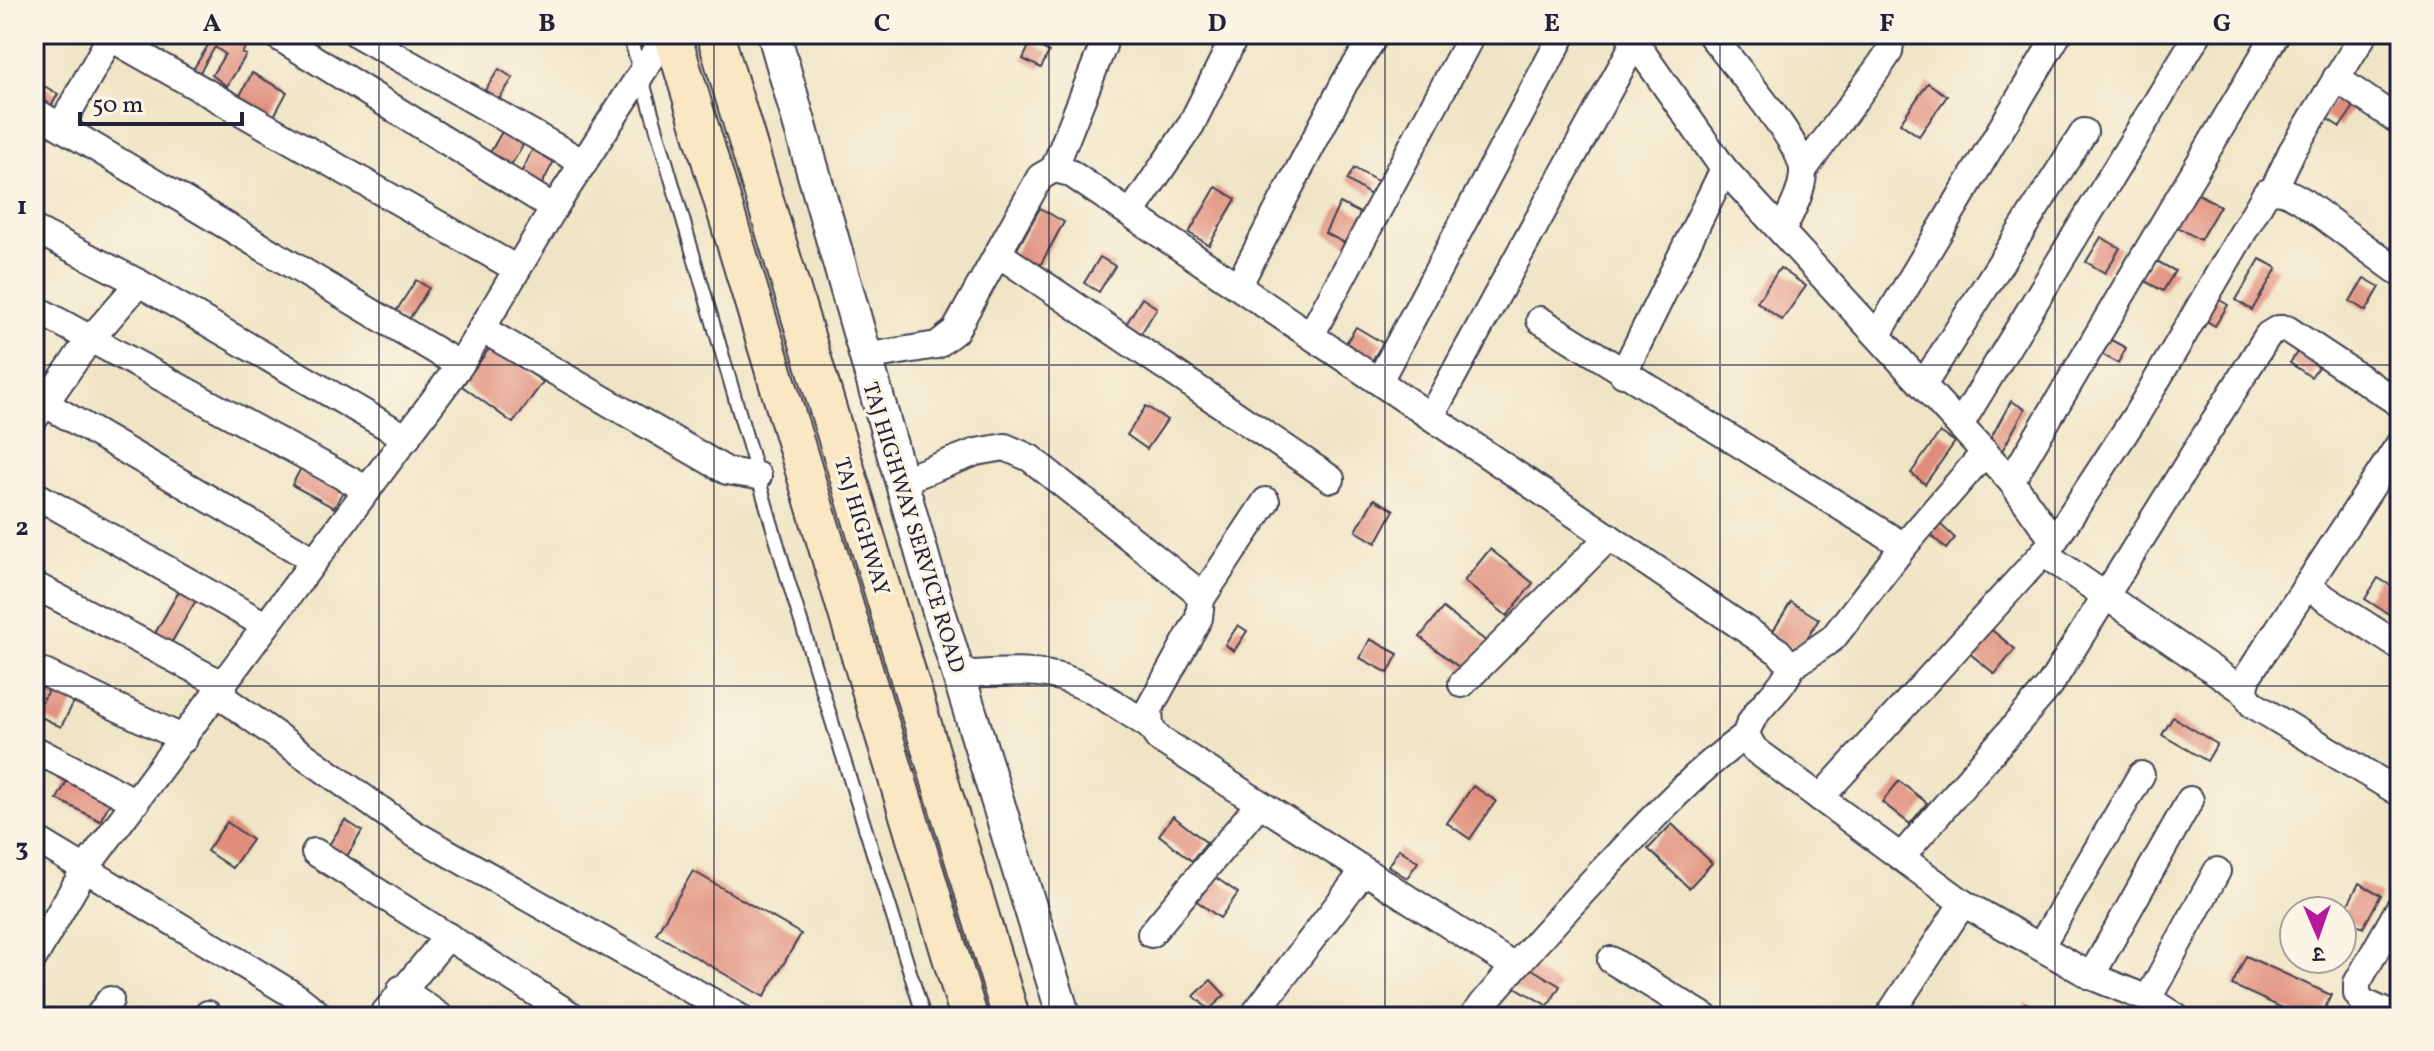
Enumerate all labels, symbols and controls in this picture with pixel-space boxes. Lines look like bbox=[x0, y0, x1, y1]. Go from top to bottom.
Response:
text: A bbox=[203, 6, 222, 42]
text: B bbox=[538, 6, 556, 42]
text: C bbox=[874, 6, 890, 42]
text: D bbox=[1207, 6, 1227, 42]
text: E bbox=[1544, 6, 1560, 42]
text: F bbox=[1879, 6, 1895, 42]
text: G bbox=[2213, 6, 2231, 42]
scale bar bbox=[80, 76, 242, 126]
text: 50 m bbox=[92, 89, 144, 123]
text: 1 bbox=[17, 189, 27, 225]
street label: TAJ HIGHWAY SERVICE ROAD bbox=[854, 378, 972, 677]
street label: TAJ HIGHWAY bbox=[825, 454, 896, 600]
text: 2 bbox=[15, 510, 29, 546]
text: 3 bbox=[15, 831, 29, 867]
north arrow bbox=[2278, 895, 2358, 975]
text: उ bbox=[2311, 937, 2327, 968]

